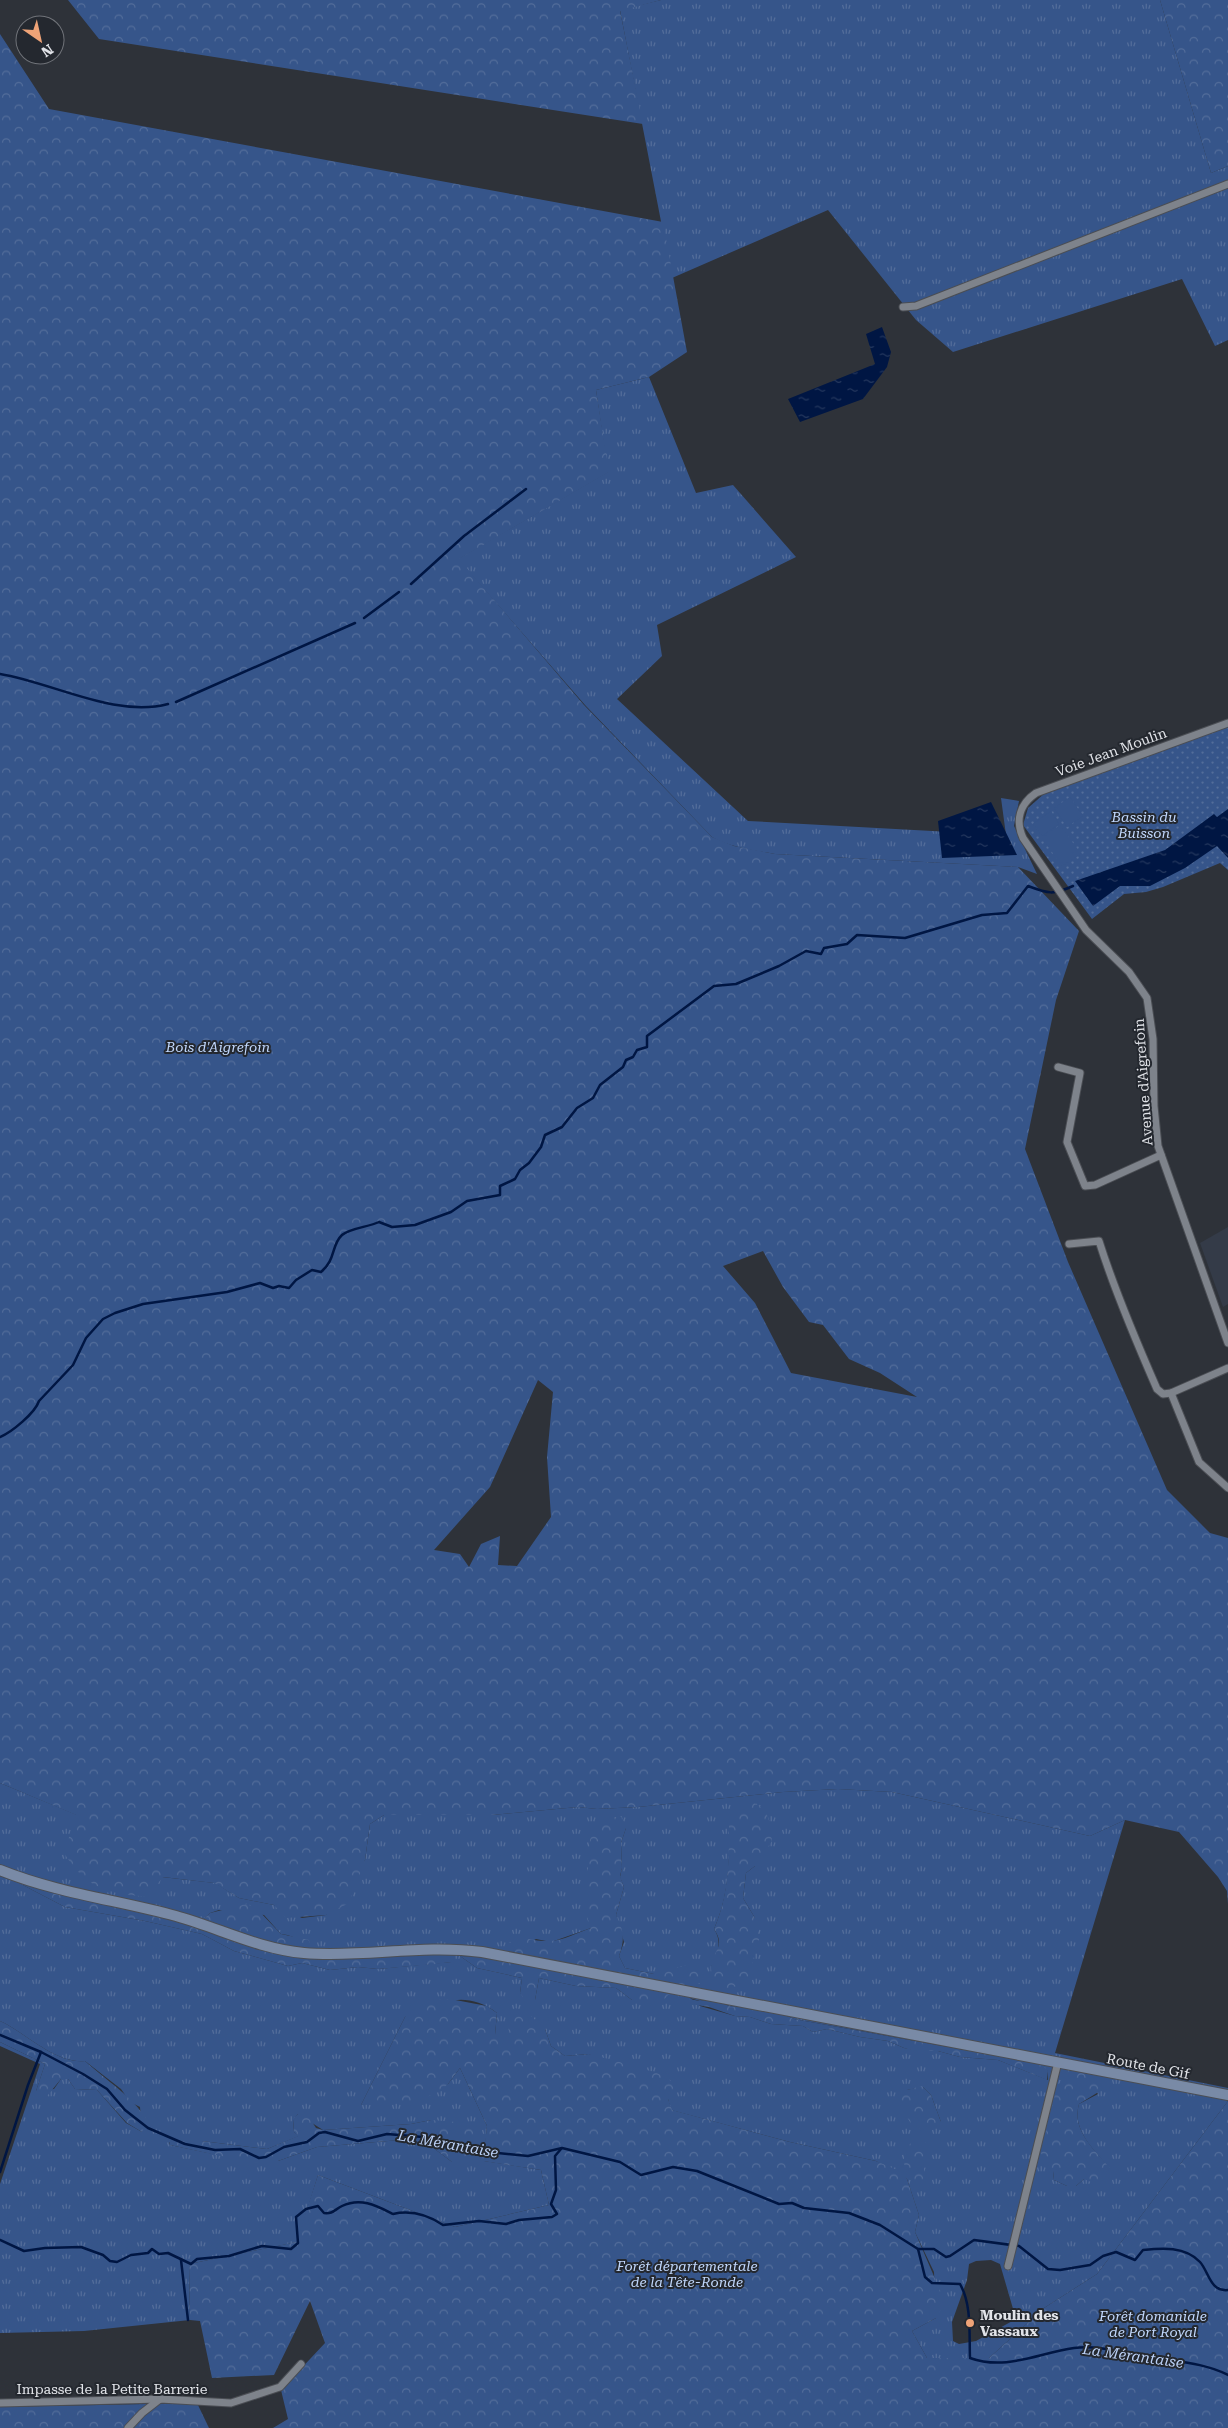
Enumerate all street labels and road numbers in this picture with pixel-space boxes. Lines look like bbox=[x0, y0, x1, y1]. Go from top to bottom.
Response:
street label: Voie Jean Moulin bbox=[1053, 724, 1169, 780]
street label: Avenue d'Aigrefoin bbox=[1131, 1018, 1155, 1146]
street label: Route de Gif bbox=[1105, 2050, 1191, 2082]
street label: Impasse de la Petite Barrerie bbox=[17, 2381, 208, 2397]

